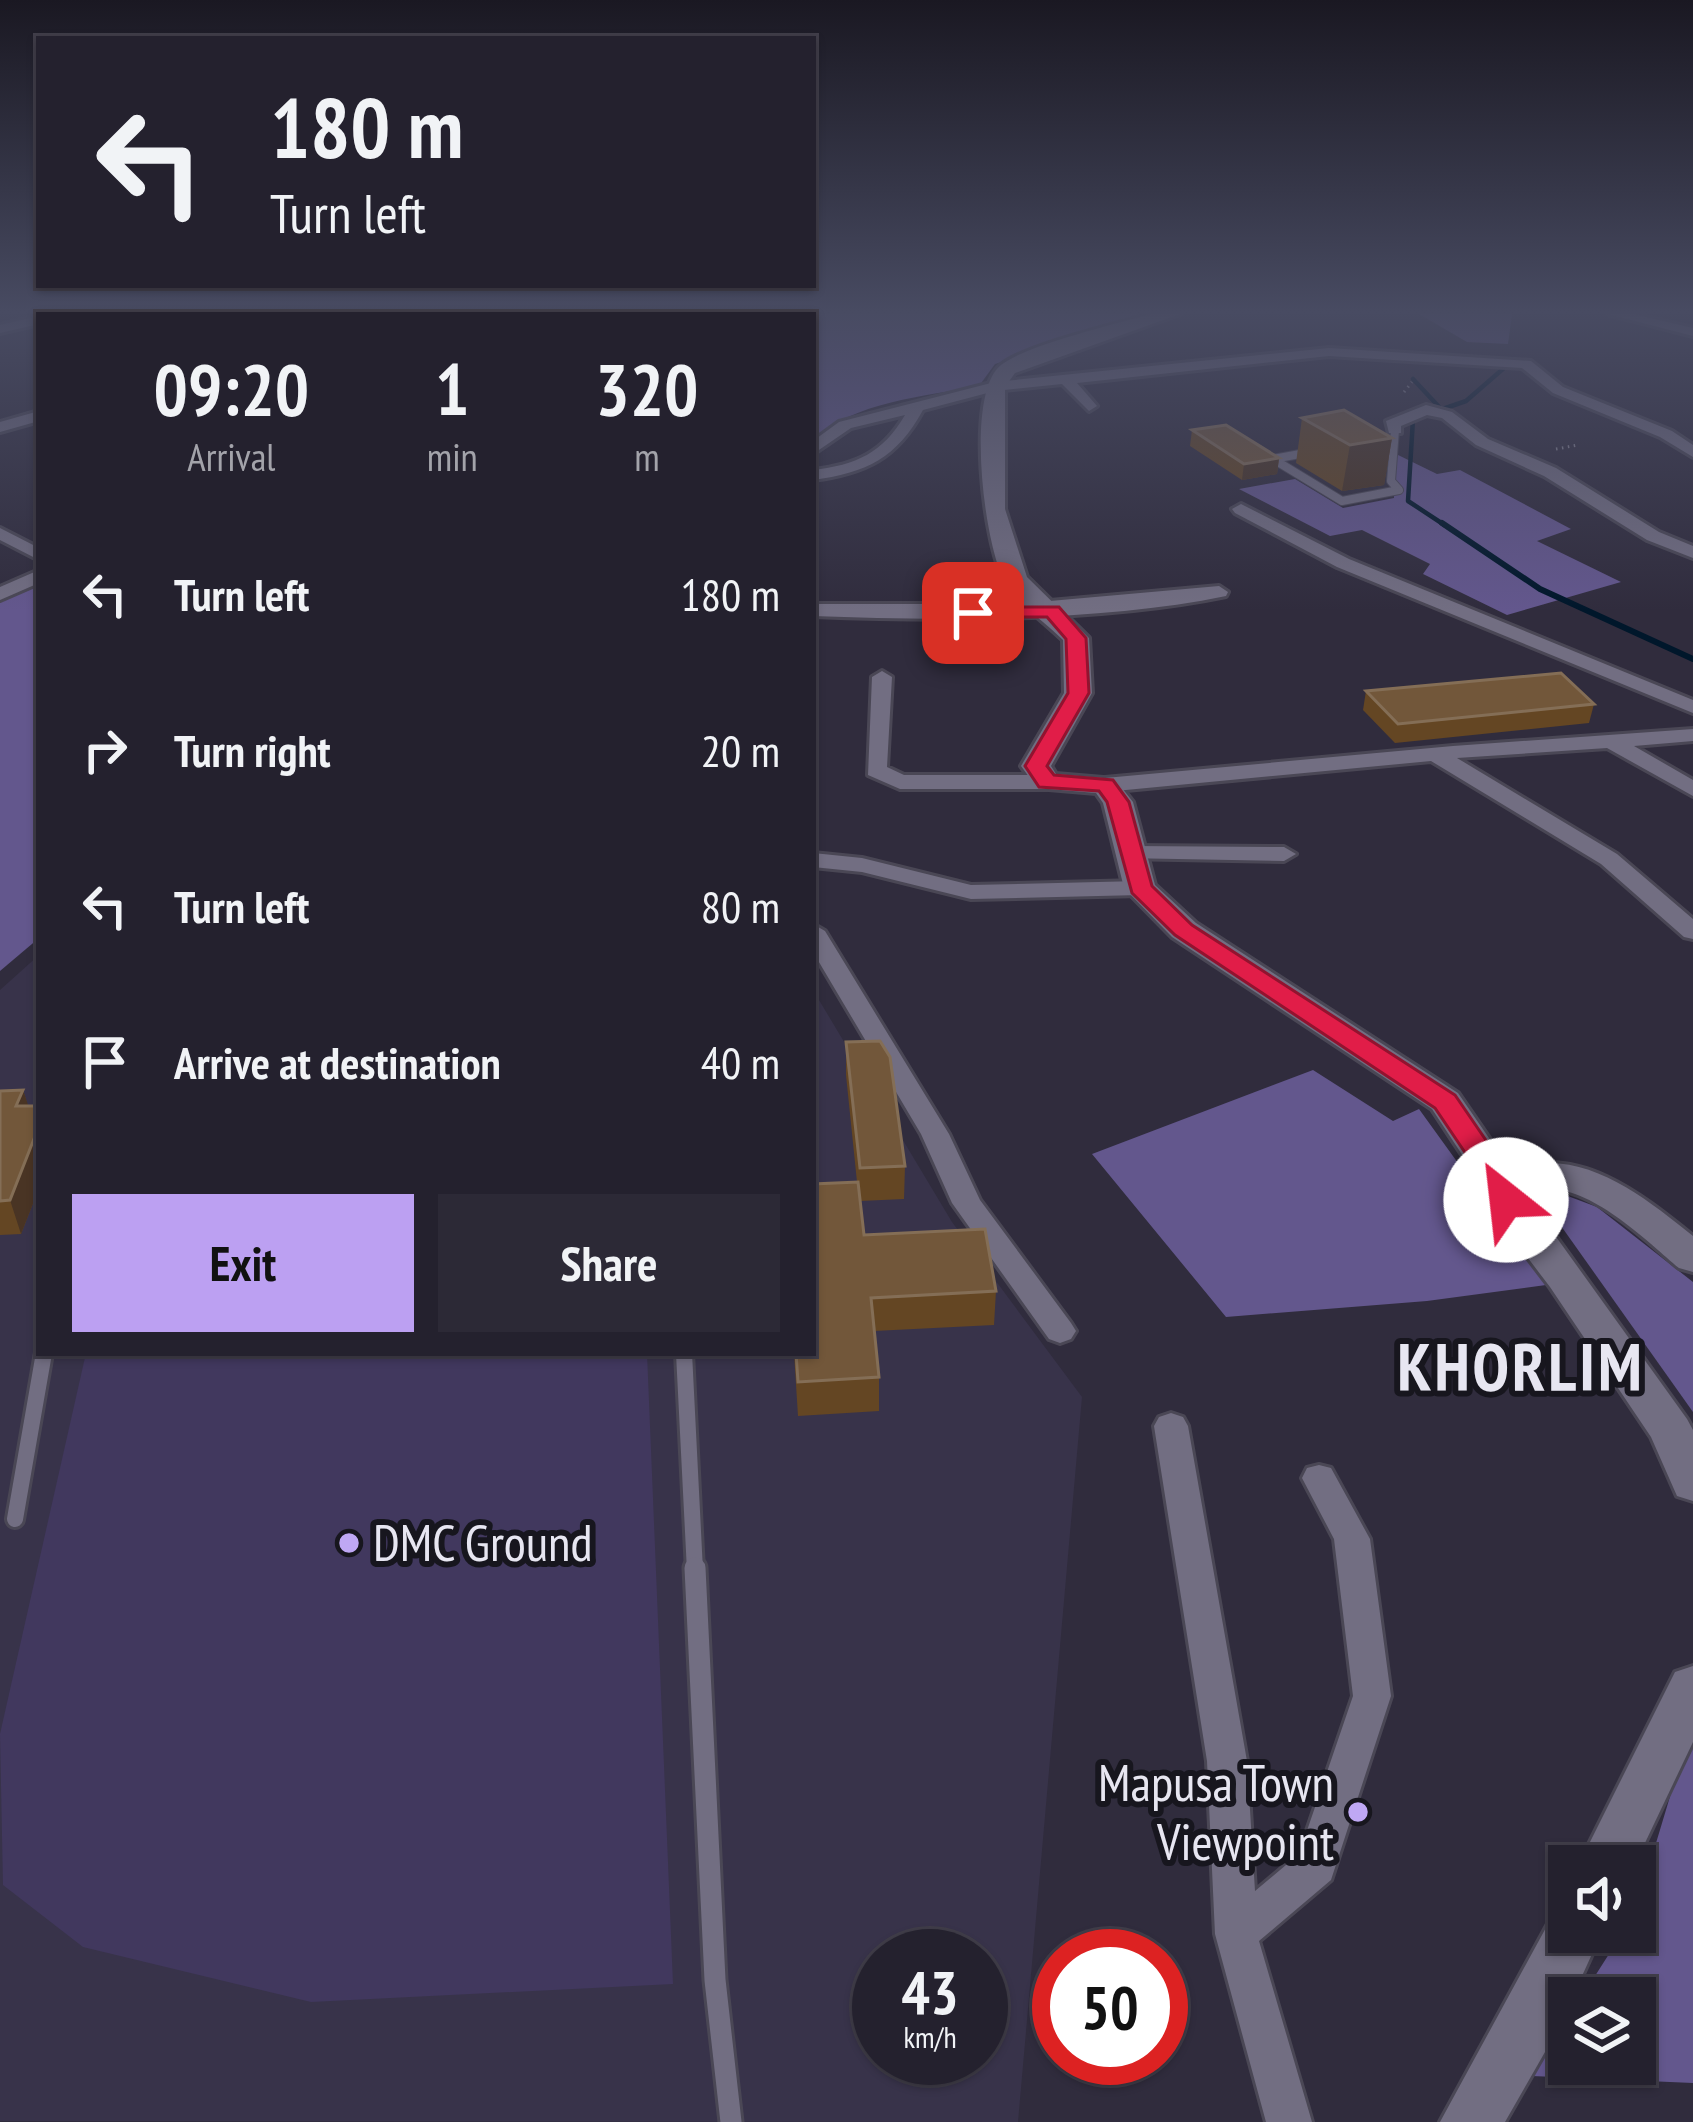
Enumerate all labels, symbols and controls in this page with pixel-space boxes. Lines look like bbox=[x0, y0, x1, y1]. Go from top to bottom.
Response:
text: 180 m bbox=[270, 72, 463, 181]
icon: left bbox=[72, 84, 228, 240]
text: Turn left bbox=[270, 178, 426, 248]
text: 09:20 bbox=[154, 342, 309, 435]
text: 1 bbox=[435, 342, 469, 435]
text: 320 bbox=[595, 342, 698, 435]
text: Arrival bbox=[187, 431, 275, 482]
text: min bbox=[427, 431, 478, 482]
text: m bbox=[634, 431, 660, 482]
icon: left bbox=[72, 561, 138, 627]
pin bbox=[922, 562, 1024, 664]
text: Turn left bbox=[174, 565, 309, 623]
text: 180 m bbox=[680, 565, 780, 623]
icon: arrive bbox=[940, 580, 1006, 646]
icon: right bbox=[72, 717, 138, 783]
text: Turn right bbox=[174, 721, 331, 779]
text: 20 m bbox=[701, 721, 780, 779]
icon: left bbox=[72, 873, 138, 939]
text: Turn left bbox=[174, 877, 309, 935]
text: 80 m bbox=[701, 877, 780, 935]
icon: arrive bbox=[72, 1029, 138, 1095]
text: Arrive at destination bbox=[174, 1033, 501, 1091]
text: 40 m bbox=[701, 1033, 780, 1091]
position arrow bbox=[1443, 1137, 1569, 1263]
button: Exit bbox=[72, 1194, 414, 1332]
button: Share bbox=[438, 1194, 780, 1332]
district label: KHORLIM bbox=[1397, 1323, 1645, 1408]
place label: DMC Ground bbox=[373, 1509, 593, 1575]
marker: DMC Ground bbox=[336, 1530, 362, 1556]
place label: Mapusa Town Viewpoint bbox=[1098, 1749, 1334, 1874]
marker: Mapusa Town Viewpoint bbox=[1345, 1799, 1371, 1825]
map controls bbox=[1548, 1845, 1656, 2085]
button: sound bbox=[1548, 1845, 1656, 1953]
speed limit sign: 50 bbox=[1032, 1929, 1188, 2085]
text: 43 bbox=[901, 1953, 959, 2031]
button: layers bbox=[1548, 1977, 1656, 2085]
text: km/h bbox=[903, 2017, 957, 2056]

